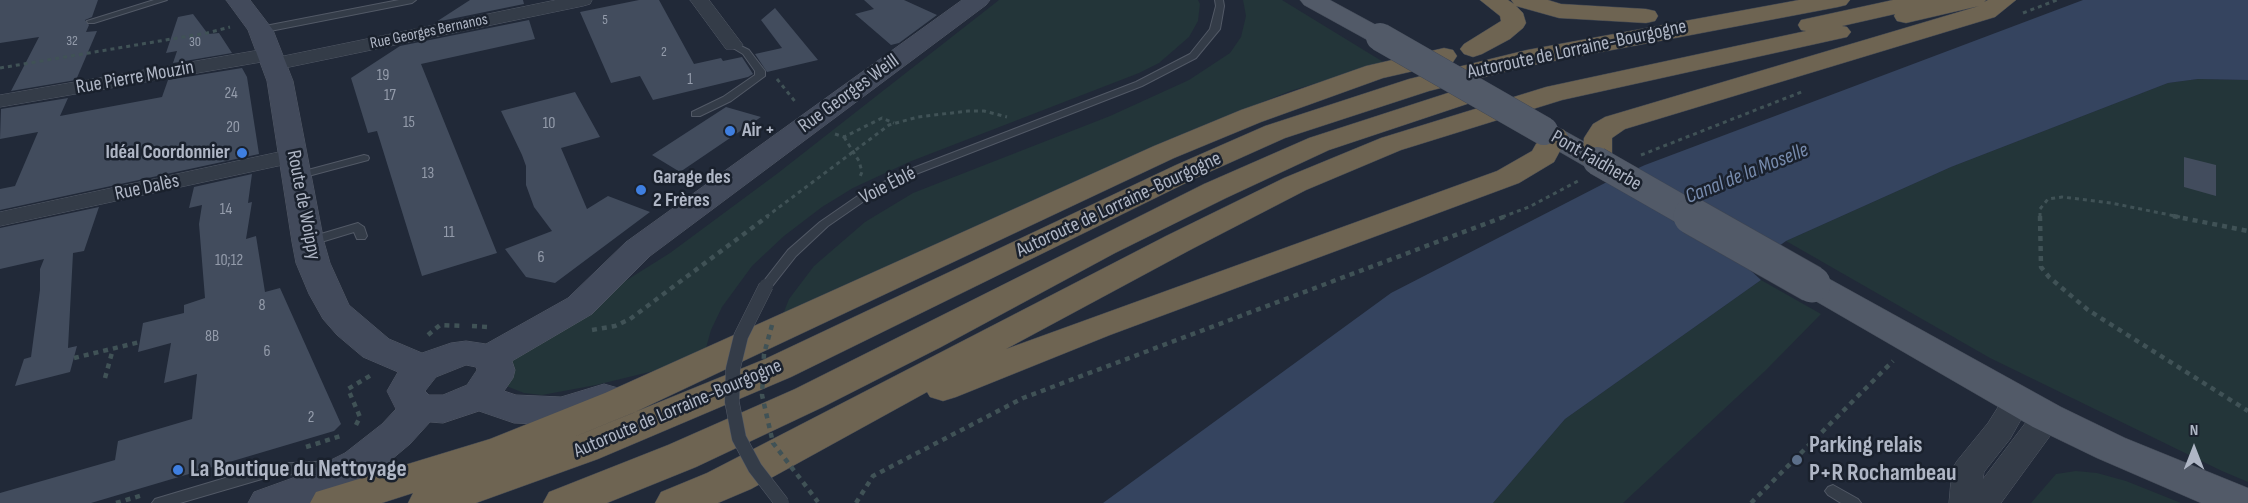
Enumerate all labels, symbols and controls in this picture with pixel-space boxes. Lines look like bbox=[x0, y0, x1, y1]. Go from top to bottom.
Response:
street label: Rue Georges Bernanos bbox=[368, 10, 490, 54]
house number: 5 bbox=[602, 12, 608, 28]
street label: Autoroute de Lorraine-Bourgogne bbox=[1465, 15, 1689, 85]
house number: 32 bbox=[66, 33, 78, 49]
house number: 30 bbox=[189, 34, 201, 50]
house number: 2 bbox=[661, 44, 667, 60]
street label: Rue Georges Weill bbox=[794, 49, 904, 139]
street label: Rue Pierre Mouzin bbox=[74, 56, 196, 100]
house number: 19 bbox=[377, 66, 389, 86]
house number: 1 bbox=[687, 70, 693, 90]
house number: 24 bbox=[224, 84, 238, 104]
house number: 17 bbox=[384, 86, 396, 106]
house number: 15 bbox=[403, 113, 415, 133]
house number: 10 bbox=[543, 114, 555, 134]
house number: 20 bbox=[226, 118, 240, 138]
place label: Air + bbox=[742, 119, 775, 143]
marker: Air + bbox=[723, 124, 737, 138]
street label: Pont Faidherbe bbox=[1547, 126, 1645, 196]
water label: Canal de la Moselle bbox=[1682, 138, 1812, 210]
place label: Idéal Coordonnier bbox=[105, 141, 230, 165]
marker: Idéal Coordonnier bbox=[235, 146, 249, 160]
street label: Autoroute de Lorraine-Bourgogne bbox=[1013, 147, 1225, 263]
street label: Route de Woippy bbox=[281, 148, 325, 262]
street label: Voie Éblé bbox=[856, 162, 920, 210]
house number: 13 bbox=[422, 164, 434, 184]
place label: Garage des 2 Frères bbox=[653, 166, 731, 213]
street label: Rue Dalès bbox=[113, 169, 181, 207]
marker: Garage des 2 Frères bbox=[634, 183, 648, 197]
house number: 14 bbox=[220, 200, 232, 220]
house number: 11 bbox=[443, 223, 455, 243]
house number: 6 bbox=[537, 248, 545, 268]
house number: 10;12 bbox=[215, 251, 243, 271]
house number: 8 bbox=[258, 296, 266, 316]
house number: 8B bbox=[205, 327, 219, 347]
house number: 6 bbox=[263, 342, 271, 362]
street label: Autoroute de Lorraine-Bourgogne bbox=[570, 354, 786, 464]
house number: 2 bbox=[308, 408, 314, 428]
north arrow bbox=[2164, 419, 2224, 479]
text: N bbox=[2190, 421, 2198, 440]
place label: Parking relais P+R Rochambeau bbox=[1809, 432, 1957, 488]
marker: Parking relais P+R Rochambeau bbox=[1790, 453, 1804, 467]
place label: La Boutique du Nettoyage bbox=[190, 456, 407, 484]
marker: La Boutique du Nettoyage bbox=[171, 463, 185, 477]

